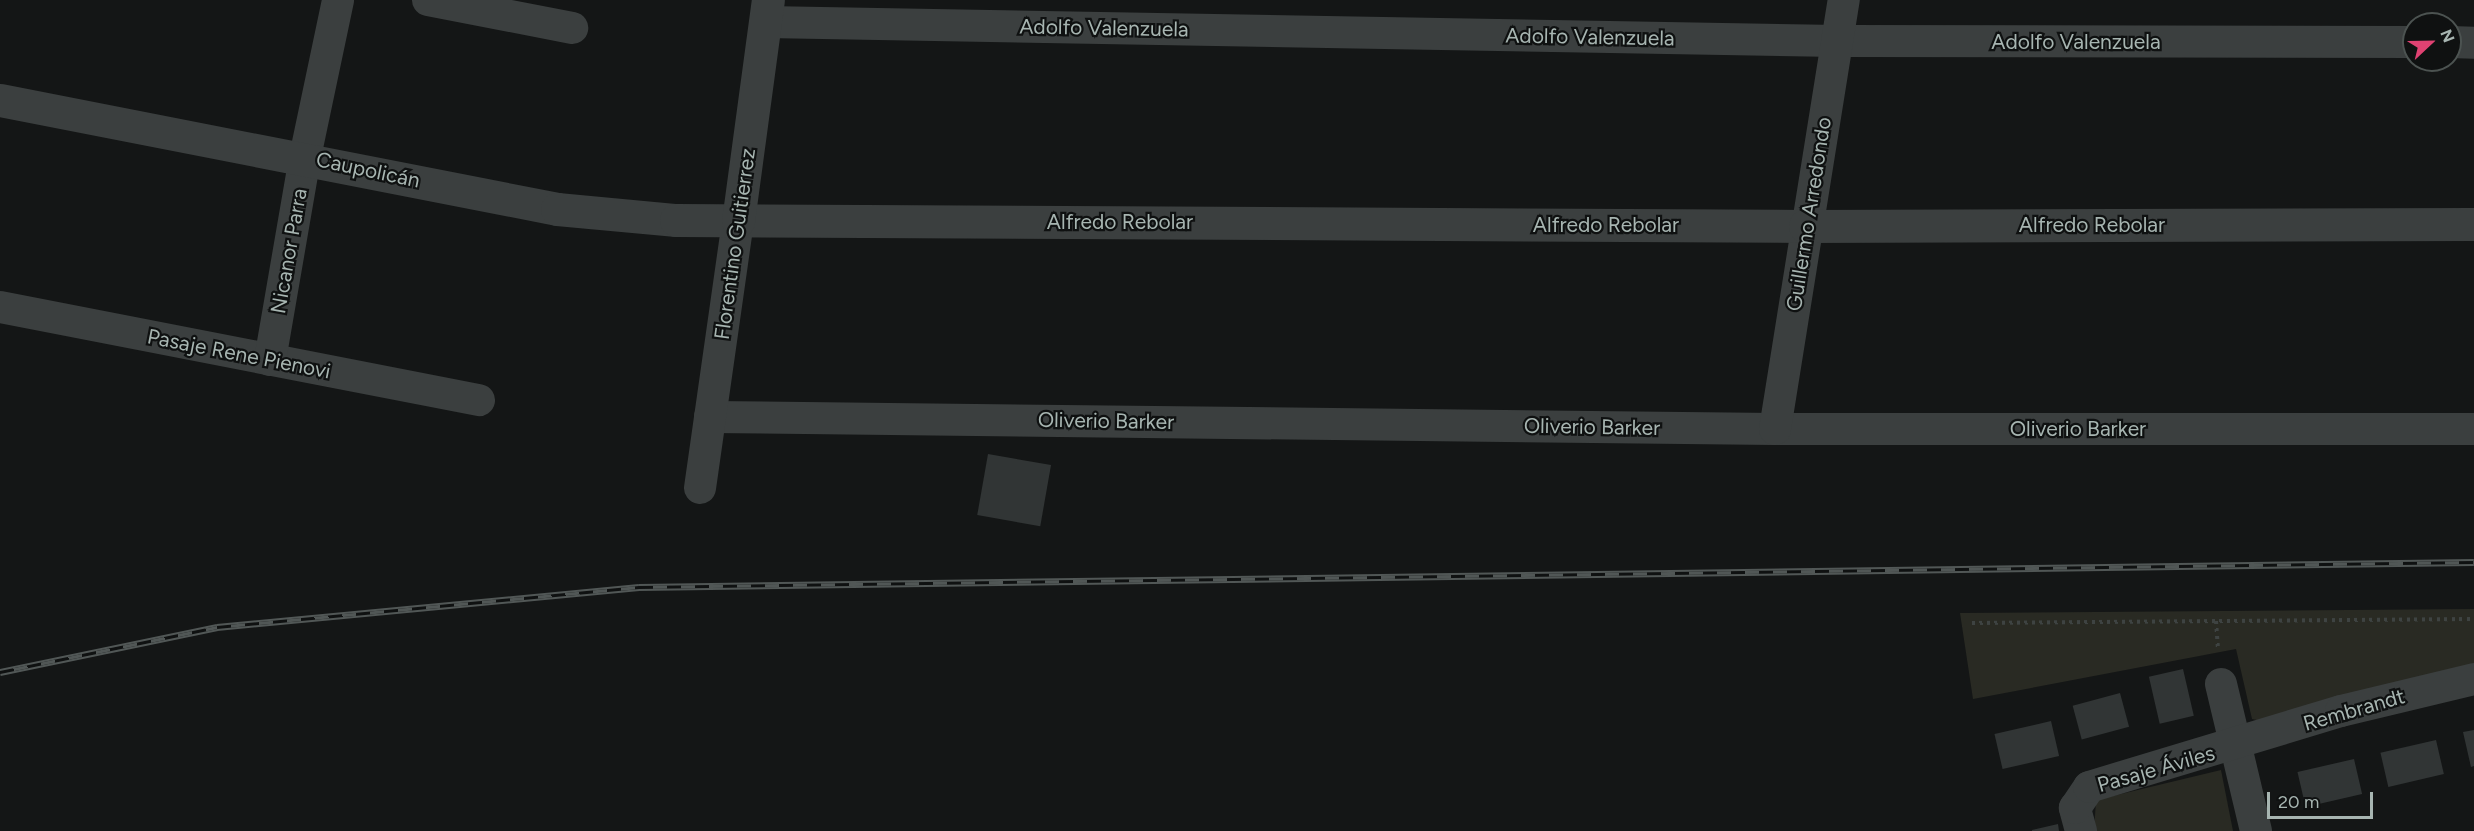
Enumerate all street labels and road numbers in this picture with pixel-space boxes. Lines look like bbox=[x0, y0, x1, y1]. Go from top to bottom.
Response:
street label: Adolfo Valenzuela bbox=[1019, 14, 1189, 42]
street label: Adolfo Valenzuela bbox=[1505, 23, 1675, 51]
street label: Adolfo Valenzuela bbox=[1991, 29, 2161, 55]
street label: Guillermo Arredondo bbox=[1781, 115, 1837, 313]
street label: Caupolicán bbox=[314, 147, 422, 193]
street label: Florentino Guitierrez bbox=[709, 147, 761, 341]
street label: Nicanor Parra bbox=[266, 186, 312, 316]
street label: Alfredo Rebolar bbox=[1047, 209, 1193, 235]
street label: Alfredo Rebolar bbox=[1533, 212, 1679, 238]
street label: Alfredo Rebolar bbox=[2019, 212, 2165, 238]
street label: Pasaje Rene Pienovi bbox=[145, 324, 333, 384]
street label: Oliverio Barker bbox=[1038, 407, 1174, 435]
street label: Oliverio Barker bbox=[1524, 413, 1660, 441]
street label: Oliverio Barker bbox=[2010, 416, 2146, 442]
street label: Rembrandt bbox=[2300, 683, 2408, 737]
street label: Pasaje Áviles bbox=[2094, 740, 2218, 798]

